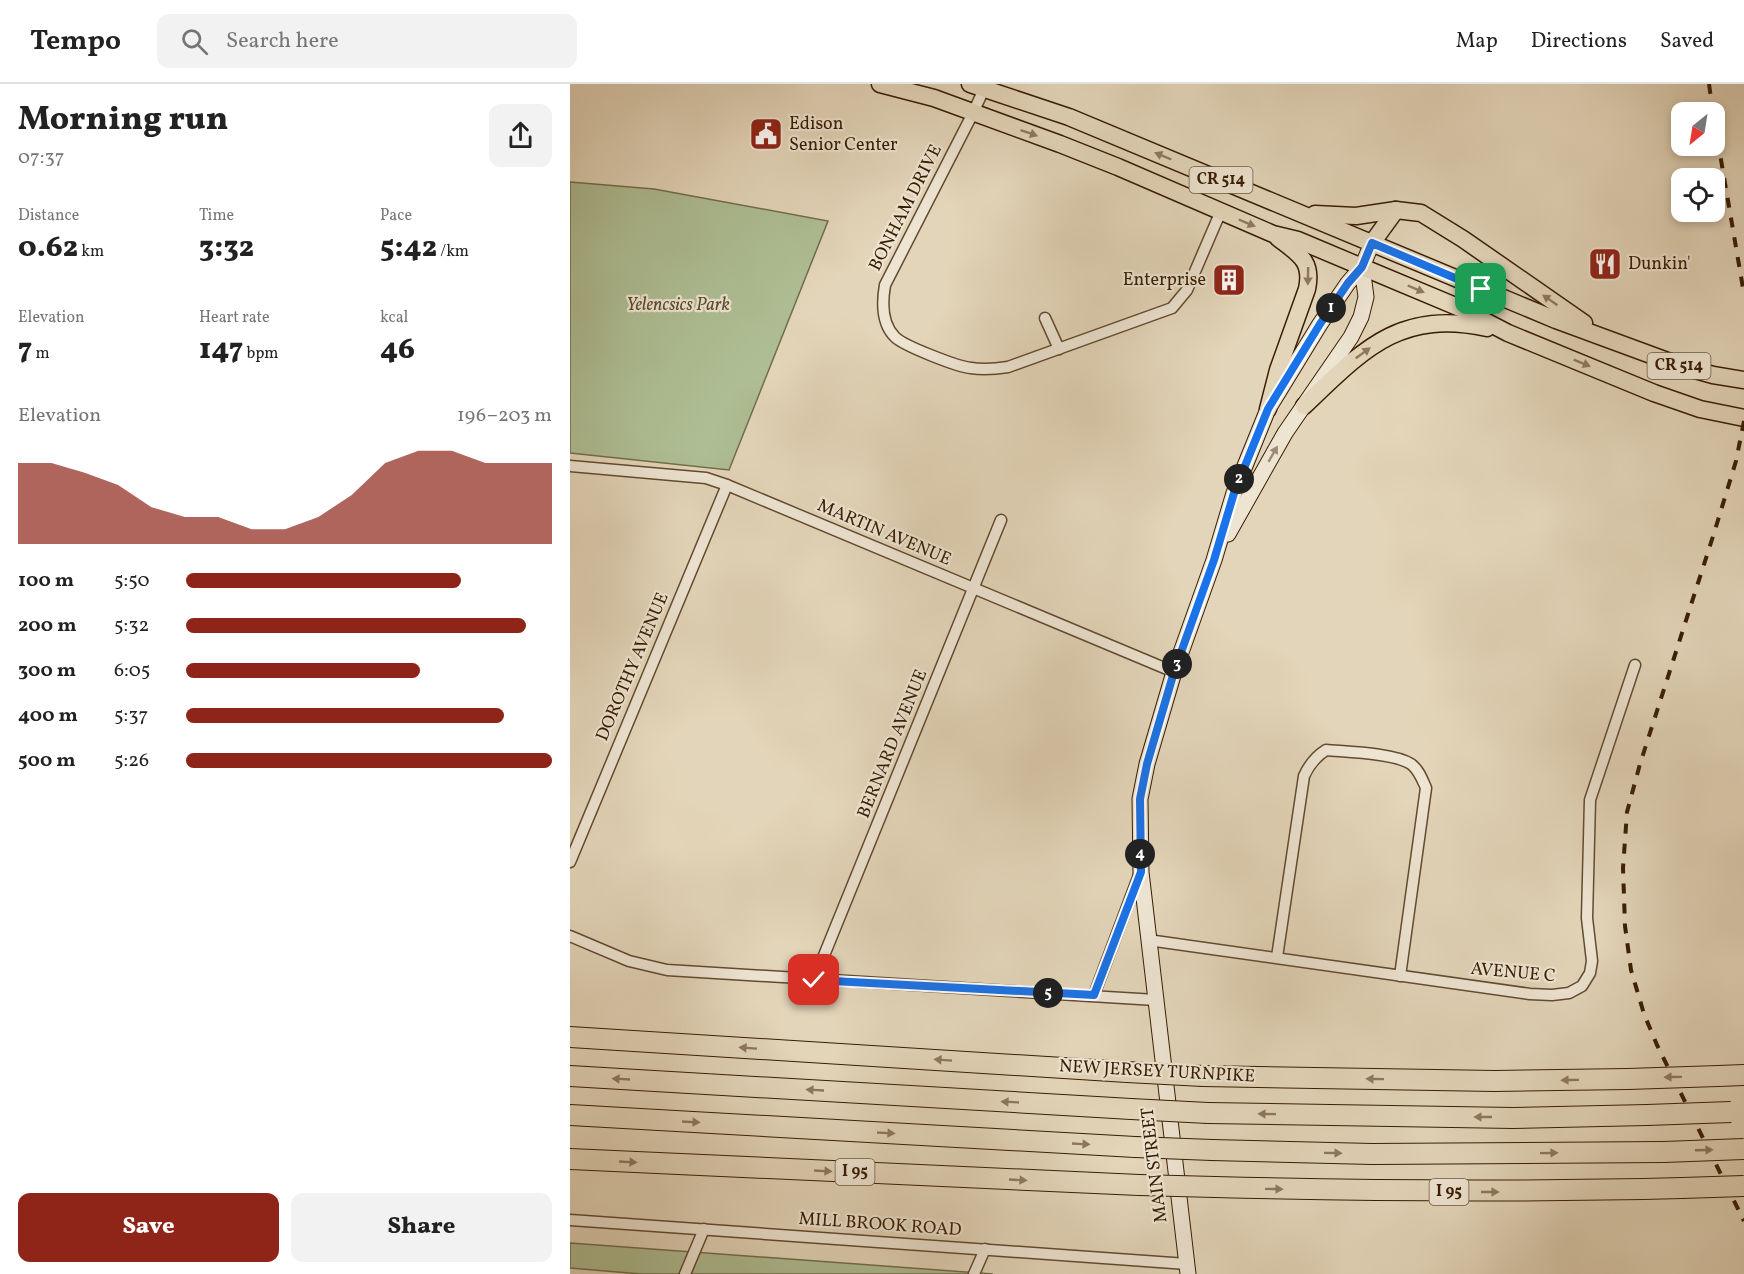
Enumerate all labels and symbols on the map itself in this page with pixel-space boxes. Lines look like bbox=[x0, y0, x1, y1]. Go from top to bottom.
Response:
north arrow bbox=[1671, 102, 1725, 156]
place label: Edison Senior Center bbox=[789, 112, 898, 158]
public building icon: Edison Senior Center bbox=[748, 116, 784, 152]
one-way arrow bbox=[1020, 128, 1038, 138]
street label: BONHAM DRIVE bbox=[863, 140, 949, 276]
one-way arrow bbox=[1154, 151, 1172, 161]
road number: CR 514 bbox=[1190, 167, 1252, 193]
one-way arrow bbox=[1238, 218, 1256, 228]
restaurant icon: Dunkin' bbox=[1587, 246, 1623, 282]
place label: Dunkin' bbox=[1628, 252, 1691, 277]
building icon: Enterprise bbox=[1211, 262, 1247, 298]
pin bbox=[1455, 263, 1506, 314]
one-way arrow bbox=[1303, 267, 1313, 286]
place label: Enterprise bbox=[1123, 268, 1206, 293]
one-way arrow bbox=[1408, 284, 1426, 294]
park label: Yelencsics Park bbox=[626, 293, 730, 318]
pin: 1 bbox=[1316, 293, 1346, 323]
one-way arrow bbox=[1542, 295, 1558, 306]
one-way arrow bbox=[1354, 347, 1370, 359]
road number: CR 514 bbox=[1648, 353, 1710, 379]
one-way arrow bbox=[1573, 358, 1591, 368]
one-way arrow bbox=[1268, 445, 1278, 462]
pin: 2 bbox=[1224, 464, 1254, 494]
street label: MARTIN AVENUE bbox=[813, 493, 955, 573]
street label: DOROTHY AVENUE bbox=[590, 589, 676, 745]
pin: 3 bbox=[1162, 649, 1192, 679]
street label: BERNARD AVENUE bbox=[852, 666, 934, 822]
pin: 4 bbox=[1125, 839, 1155, 869]
pin bbox=[788, 954, 839, 1005]
street label: AVENUE C bbox=[1470, 957, 1556, 989]
pin: 5 bbox=[1033, 978, 1063, 1008]
one-way arrow bbox=[738, 1044, 757, 1053]
street label: NEW JERSEY TURNPIKE bbox=[1058, 1054, 1256, 1090]
one-way arrow bbox=[933, 1056, 952, 1065]
one-way arrow bbox=[1664, 1073, 1683, 1082]
one-way arrow bbox=[611, 1074, 630, 1083]
one-way arrow bbox=[1365, 1074, 1384, 1084]
one-way arrow bbox=[1560, 1075, 1579, 1084]
one-way arrow bbox=[806, 1086, 825, 1095]
one-way arrow bbox=[1000, 1097, 1019, 1107]
street label: MAIN STREET bbox=[1135, 1105, 1174, 1224]
one-way arrow bbox=[1258, 1109, 1277, 1119]
one-way arrow bbox=[1474, 1113, 1493, 1122]
one-way arrow bbox=[682, 1117, 701, 1126]
one-way arrow bbox=[877, 1128, 896, 1137]
one-way arrow bbox=[1071, 1139, 1090, 1148]
one-way arrow bbox=[1694, 1145, 1713, 1155]
one-way arrow bbox=[1324, 1148, 1343, 1157]
one-way arrow bbox=[1540, 1148, 1559, 1158]
one-way arrow bbox=[619, 1157, 638, 1166]
road number: I 95 bbox=[836, 1159, 874, 1185]
one-way arrow bbox=[814, 1166, 833, 1175]
one-way arrow bbox=[1009, 1175, 1028, 1184]
road number: I 95 bbox=[1430, 1179, 1468, 1205]
one-way arrow bbox=[1264, 1184, 1283, 1194]
one-way arrow bbox=[1480, 1187, 1499, 1197]
street label: MILL BROOK ROAD bbox=[798, 1207, 962, 1243]

